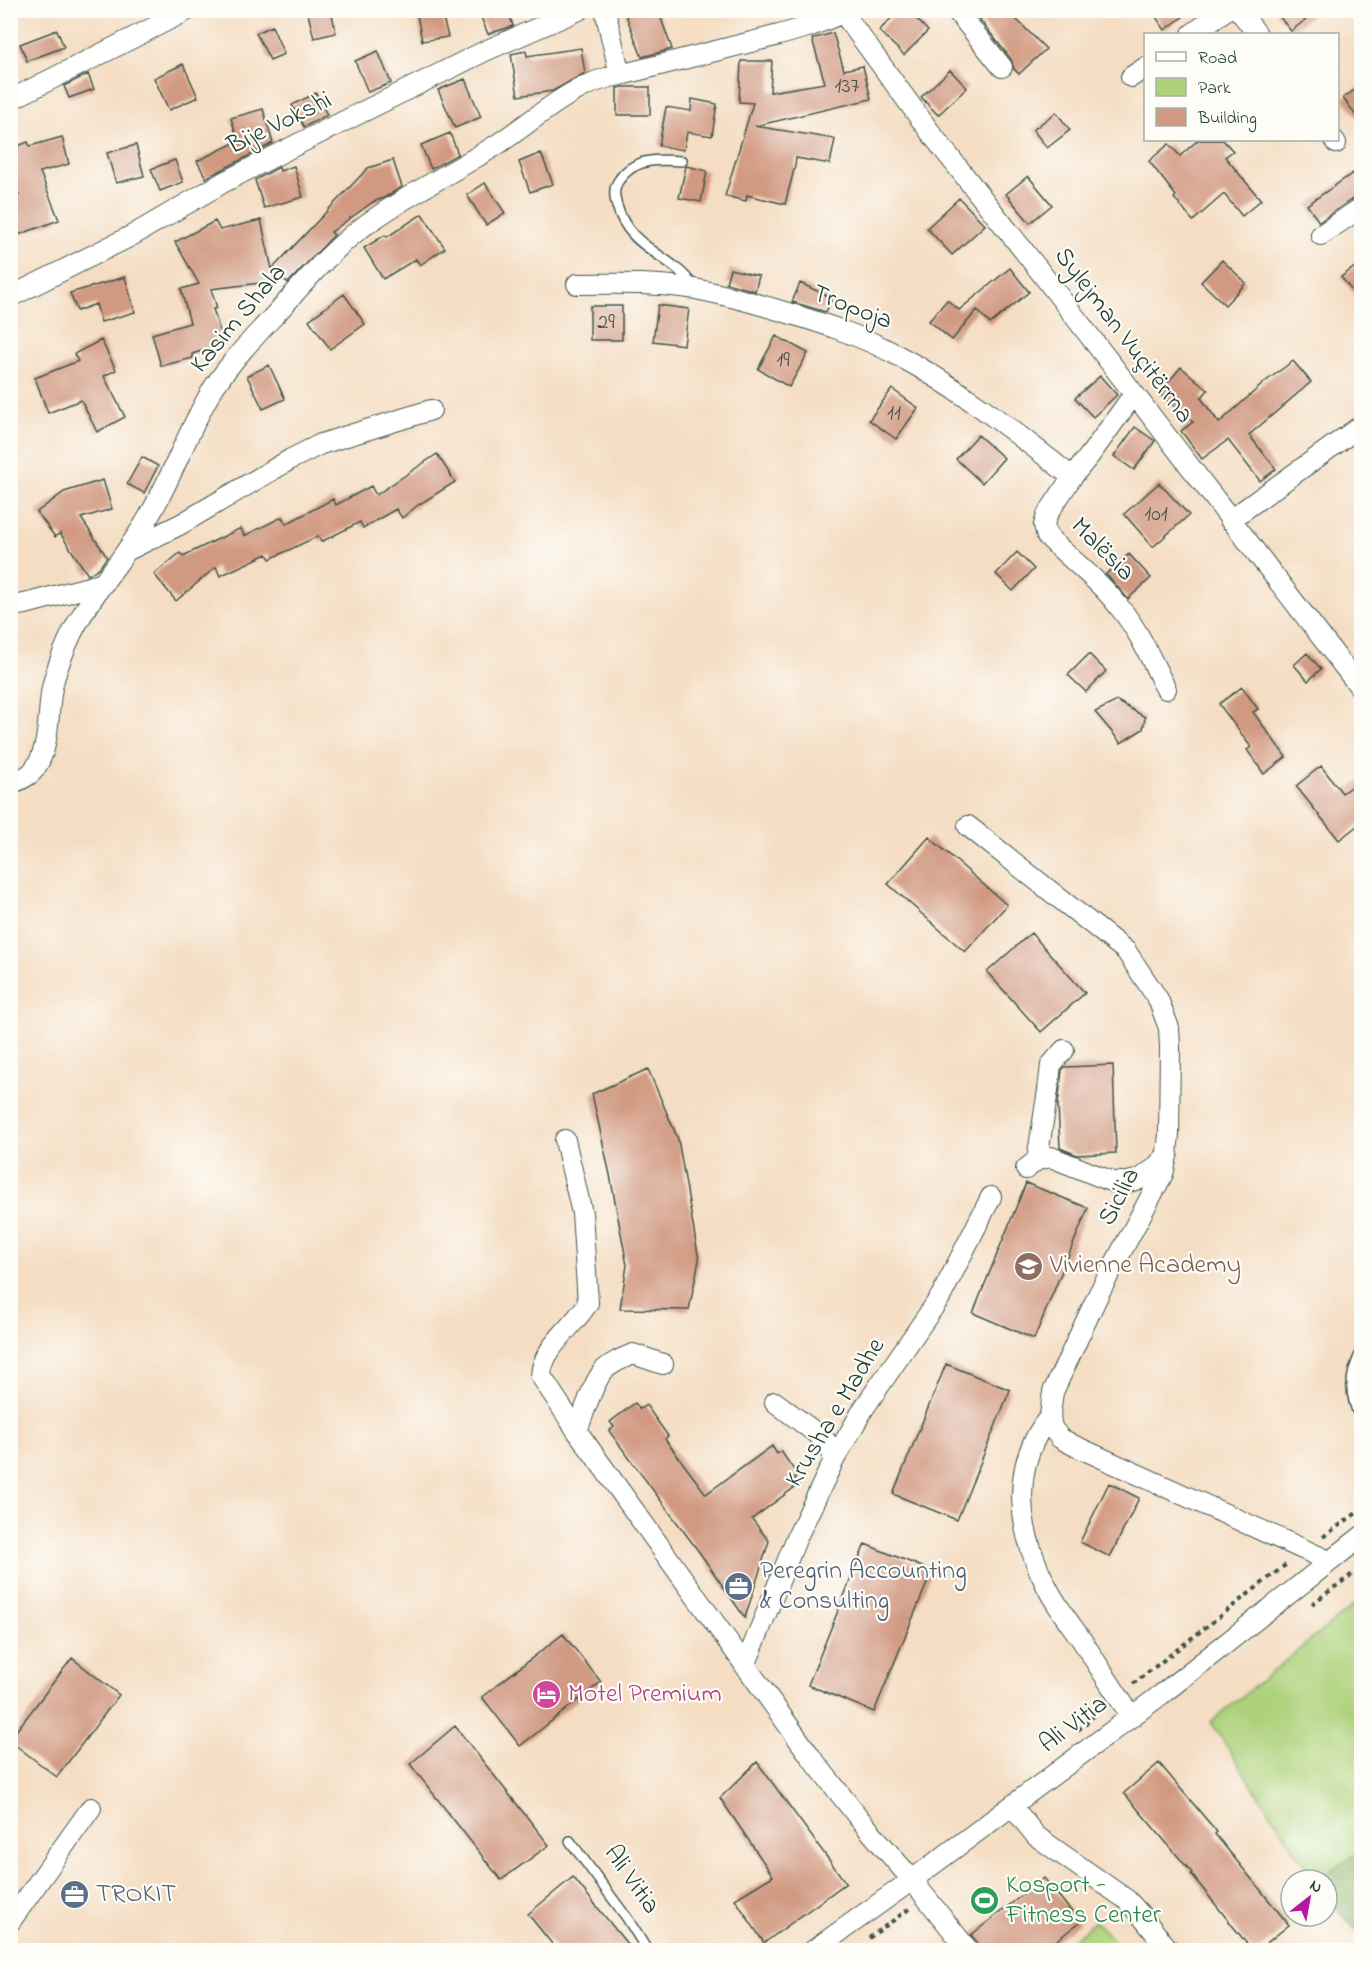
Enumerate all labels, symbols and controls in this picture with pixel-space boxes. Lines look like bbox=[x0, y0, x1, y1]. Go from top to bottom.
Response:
legend bbox=[1144, 33, 1339, 141]
text: Road bbox=[1198, 46, 1237, 72]
house number: 137 bbox=[834, 71, 860, 103]
text: Park bbox=[1198, 76, 1231, 102]
street label: Bije Vokshi bbox=[220, 82, 339, 166]
text: Building bbox=[1197, 106, 1257, 133]
street label: Sylejman Vuçitërrna bbox=[1044, 240, 1202, 432]
street label: Kasim Shala bbox=[182, 256, 296, 382]
street label: Tropoja bbox=[807, 275, 897, 341]
house number: 29 bbox=[597, 307, 615, 339]
house number: 19 bbox=[776, 345, 790, 377]
house number: 11 bbox=[887, 398, 901, 430]
house number: 101 bbox=[1144, 499, 1168, 531]
street label: Malësia bbox=[1061, 509, 1143, 591]
street label: Sicilia bbox=[1089, 1161, 1151, 1233]
place label: Vivienne Academy bbox=[1049, 1247, 1241, 1285]
school or university icon: Vivienne Academy bbox=[1013, 1250, 1045, 1282]
street label: Krusha e Madhe bbox=[776, 1331, 896, 1495]
place label: Peregrin Accounting & Consulting bbox=[760, 1553, 967, 1621]
office icon: Peregrin Accounting & Consulting bbox=[723, 1571, 755, 1603]
place label: Motel Premium bbox=[568, 1676, 722, 1714]
hotel icon: Motel Premium bbox=[531, 1679, 563, 1711]
street label: Ali Vitia bbox=[1032, 1687, 1116, 1763]
street label: Ali Vitia bbox=[593, 1837, 669, 1923]
place label: Kosport - Fitness Center bbox=[1005, 1867, 1162, 1935]
north arrow bbox=[1279, 1868, 1339, 1928]
text: N bbox=[1305, 1874, 1327, 1900]
place label: TROKIT bbox=[96, 1876, 176, 1914]
office icon: TROKIT bbox=[59, 1879, 91, 1911]
sports icon: Kosport - Fitness Center bbox=[969, 1885, 1001, 1917]

